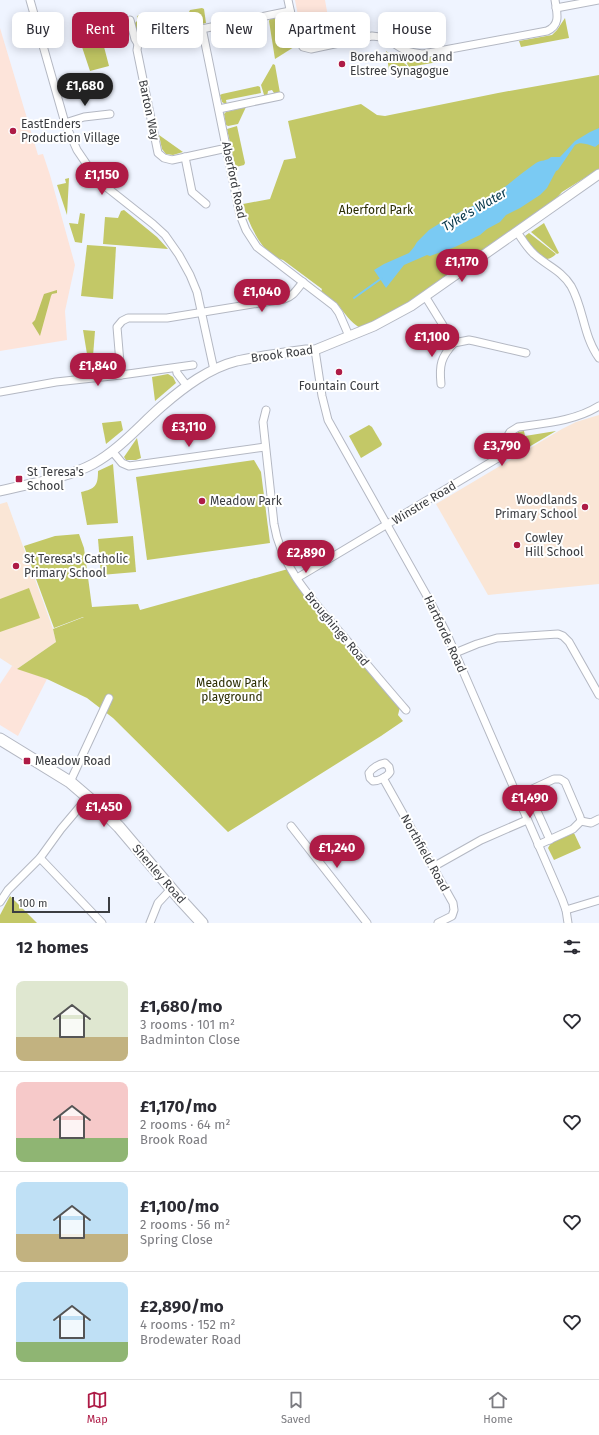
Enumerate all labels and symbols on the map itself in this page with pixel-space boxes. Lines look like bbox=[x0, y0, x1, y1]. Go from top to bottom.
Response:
place label: Borehamwood and Elstree Synagogue bbox=[350, 50, 453, 78]
marker: Borehamwood and Elstree Synagogue bbox=[337, 59, 347, 69]
pin: £1,680 bbox=[52, 73, 118, 107]
street label: Barton Way bbox=[136, 78, 162, 142]
place label: EastEnders Production Village bbox=[21, 117, 120, 145]
marker: EastEnders Production Village bbox=[8, 126, 18, 136]
street label: Aberford Road bbox=[219, 140, 249, 220]
pin: £1,150 bbox=[69, 162, 135, 196]
water label: Tyke's Water bbox=[439, 184, 510, 234]
park label: Aberford Park bbox=[339, 203, 414, 217]
pin: £1,170 bbox=[429, 249, 495, 283]
pin: £1,040 bbox=[229, 279, 295, 313]
pin: £1,100 bbox=[399, 324, 465, 358]
street label: Brook Road bbox=[250, 343, 314, 365]
pin: £1,840 bbox=[65, 353, 131, 387]
marker: Fountain Court bbox=[334, 367, 344, 377]
place label: Fountain Court bbox=[299, 379, 380, 393]
pin: £3,110 bbox=[156, 414, 222, 448]
pin: £3,790 bbox=[469, 433, 535, 467]
place label: St Teresa's School bbox=[27, 465, 84, 493]
marker: St Teresa's School bbox=[14, 474, 24, 484]
street label: Winstre Road bbox=[390, 478, 458, 528]
place label: Woodlands Primary School bbox=[495, 493, 577, 521]
place label: Meadow Park bbox=[210, 494, 283, 508]
marker: Meadow Park bbox=[197, 496, 207, 506]
marker: Woodlands Primary School bbox=[580, 502, 590, 512]
place label: Cowley Hill School bbox=[525, 531, 584, 559]
pin: £2,890 bbox=[273, 540, 339, 574]
marker: Cowley Hill School bbox=[512, 540, 522, 550]
place label: St Teresa's Catholic Primary School bbox=[24, 552, 129, 580]
marker: St Teresa's Catholic Primary School bbox=[11, 561, 21, 571]
street label: Broughinge Road bbox=[302, 589, 372, 669]
street label: Hartforde Road bbox=[421, 593, 469, 675]
park label: Meadow Park playground bbox=[196, 676, 269, 704]
place label: Meadow Road bbox=[35, 754, 111, 768]
marker: Meadow Road bbox=[22, 756, 32, 766]
pin: £1,490 bbox=[497, 785, 563, 819]
pin: £1,450 bbox=[71, 794, 137, 828]
street label: Northfield Road bbox=[398, 812, 452, 894]
pin: £1,240 bbox=[304, 835, 370, 869]
street label: Shenley Road bbox=[129, 842, 189, 906]
scale bar bbox=[12, 895, 110, 914]

